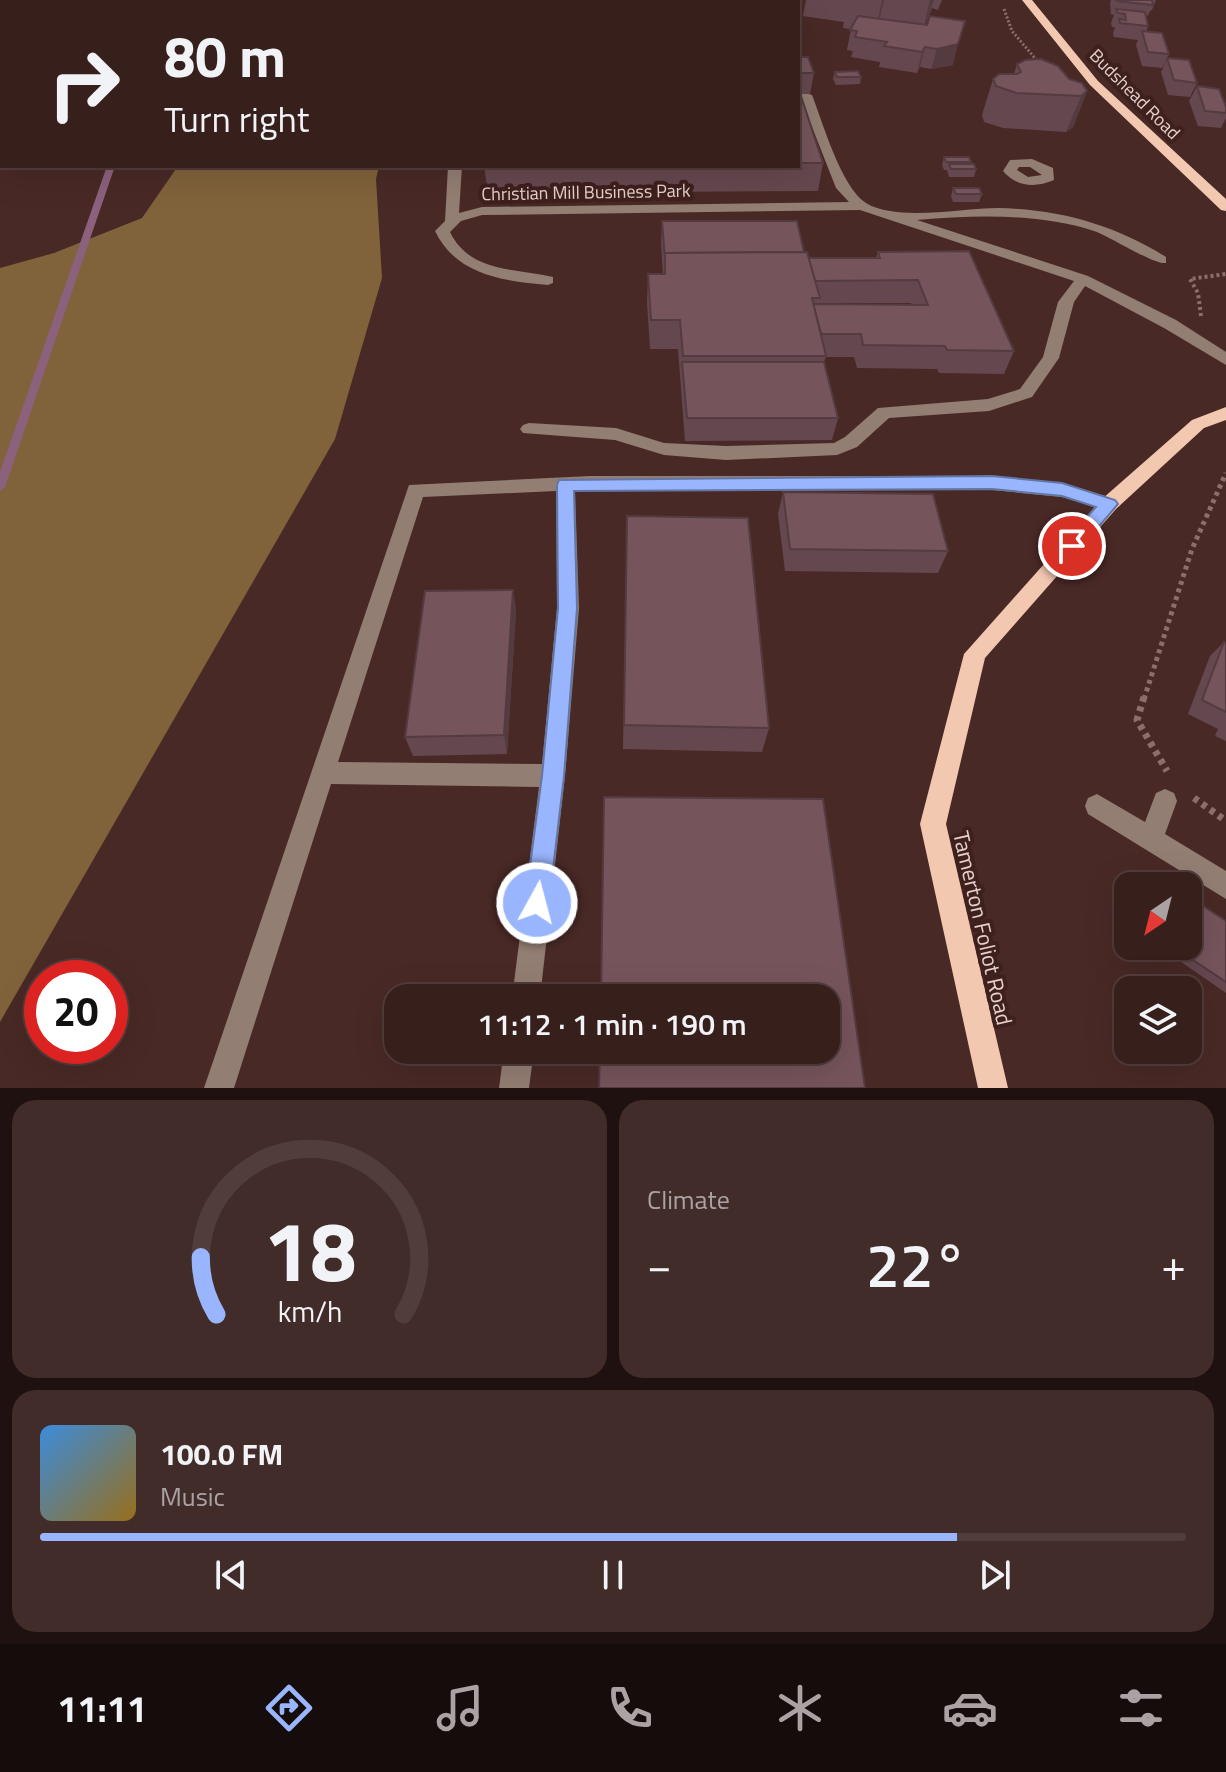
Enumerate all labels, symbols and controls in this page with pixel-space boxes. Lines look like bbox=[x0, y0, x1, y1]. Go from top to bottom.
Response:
text: 80 m bbox=[164, 14, 286, 99]
icon: right bbox=[32, 32, 136, 136]
street label: Budshead Road bbox=[1083, 42, 1187, 146]
text: Turn right bbox=[164, 91, 309, 146]
street label: Christian Mill Business Park bbox=[481, 177, 691, 207]
pin bbox=[1038, 512, 1106, 580]
icon: arrive bbox=[1050, 524, 1094, 568]
street label: Tamerton Foliot Road bbox=[944, 828, 1022, 1028]
position arrow bbox=[495, 861, 579, 945]
north arrow bbox=[1114, 872, 1202, 960]
map controls bbox=[1114, 872, 1202, 1064]
speed limit sign: 20 bbox=[24, 960, 128, 1064]
button: layers bbox=[1114, 976, 1202, 1064]
text: 11:12 · 1 min · 190 m bbox=[477, 1001, 747, 1047]
text: Climate bbox=[647, 1180, 730, 1219]
text: 18 bbox=[263, 1187, 356, 1313]
text: 22° bbox=[866, 1219, 967, 1310]
text: − bbox=[647, 1231, 672, 1298]
text: + bbox=[1161, 1231, 1186, 1298]
text: km/h bbox=[277, 1290, 342, 1333]
text: 100.0 FM bbox=[160, 1431, 283, 1477]
text: Music bbox=[160, 1477, 225, 1516]
icon: previous bbox=[209, 1553, 253, 1597]
icon: pause bbox=[591, 1553, 635, 1597]
icon: next bbox=[973, 1553, 1017, 1597]
icon: directions bbox=[261, 1680, 317, 1736]
icon: music bbox=[432, 1680, 488, 1736]
icon: phone bbox=[602, 1680, 658, 1736]
icon: climate bbox=[772, 1680, 828, 1736]
icon: car bbox=[942, 1680, 998, 1736]
icon: filters bbox=[1113, 1680, 1169, 1736]
text: 11:11 bbox=[57, 1681, 147, 1736]

